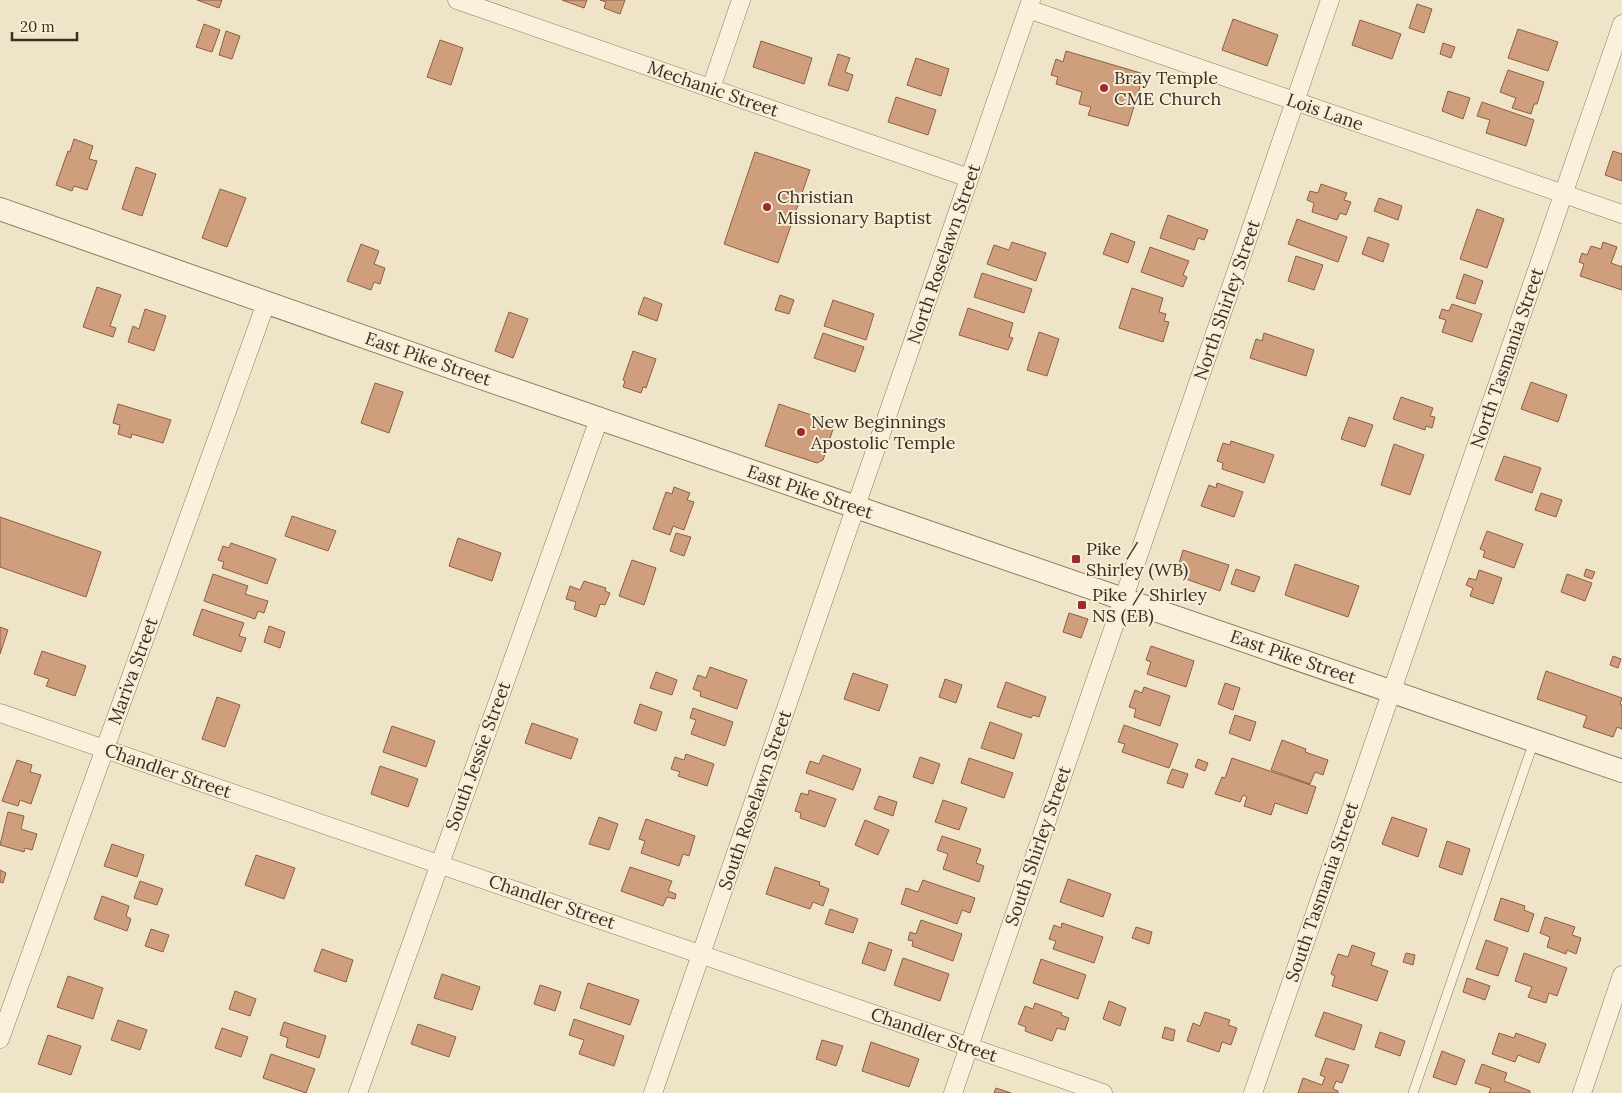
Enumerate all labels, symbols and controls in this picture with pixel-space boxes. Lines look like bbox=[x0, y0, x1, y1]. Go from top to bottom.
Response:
scale bar bbox=[12, 10, 78, 42]
text: 20 m bbox=[20, 17, 55, 36]
street label: Mechanic Street bbox=[645, 55, 782, 122]
place label: Bray Temple CME Church bbox=[1114, 66, 1221, 110]
marker: Bray Temple CME Church bbox=[1098, 82, 1110, 94]
street label: Lois Lane bbox=[1284, 88, 1367, 135]
street label: North Roselawn Street bbox=[902, 161, 985, 347]
place label: Christian Missionary Baptist bbox=[777, 185, 932, 229]
marker: Christian Missionary Baptist bbox=[761, 201, 773, 213]
street label: North Shirley Street bbox=[1188, 217, 1265, 383]
street label: North Tasmania Street bbox=[1465, 264, 1548, 451]
street label: East Pike Street bbox=[362, 326, 494, 391]
place label: New Beginnings Apostolic Temple bbox=[810, 410, 956, 454]
marker: New Beginnings Apostolic Temple bbox=[795, 426, 807, 438]
street label: East Pike Street bbox=[744, 459, 876, 524]
place label: Pike / Shirley (WB) bbox=[1086, 537, 1188, 581]
marker: Pike / Shirley (WB) bbox=[1070, 553, 1082, 565]
place label: Pike / Shirley NS (EB) bbox=[1092, 583, 1207, 627]
marker: Pike / Shirley NS (EB) bbox=[1076, 599, 1088, 611]
street label: Mariva Street bbox=[102, 614, 163, 728]
street label: East Pike Street bbox=[1227, 624, 1359, 689]
street label: South Jessie Street bbox=[440, 678, 515, 834]
street label: South Roselawn Street bbox=[713, 707, 796, 893]
street label: Chandler Street bbox=[102, 738, 235, 803]
street label: South Shirley Street bbox=[999, 763, 1076, 929]
street label: South Tasmania Street bbox=[1280, 799, 1363, 985]
street label: Chandler Street bbox=[486, 869, 619, 934]
street label: Chandler Street bbox=[868, 1002, 1001, 1067]

